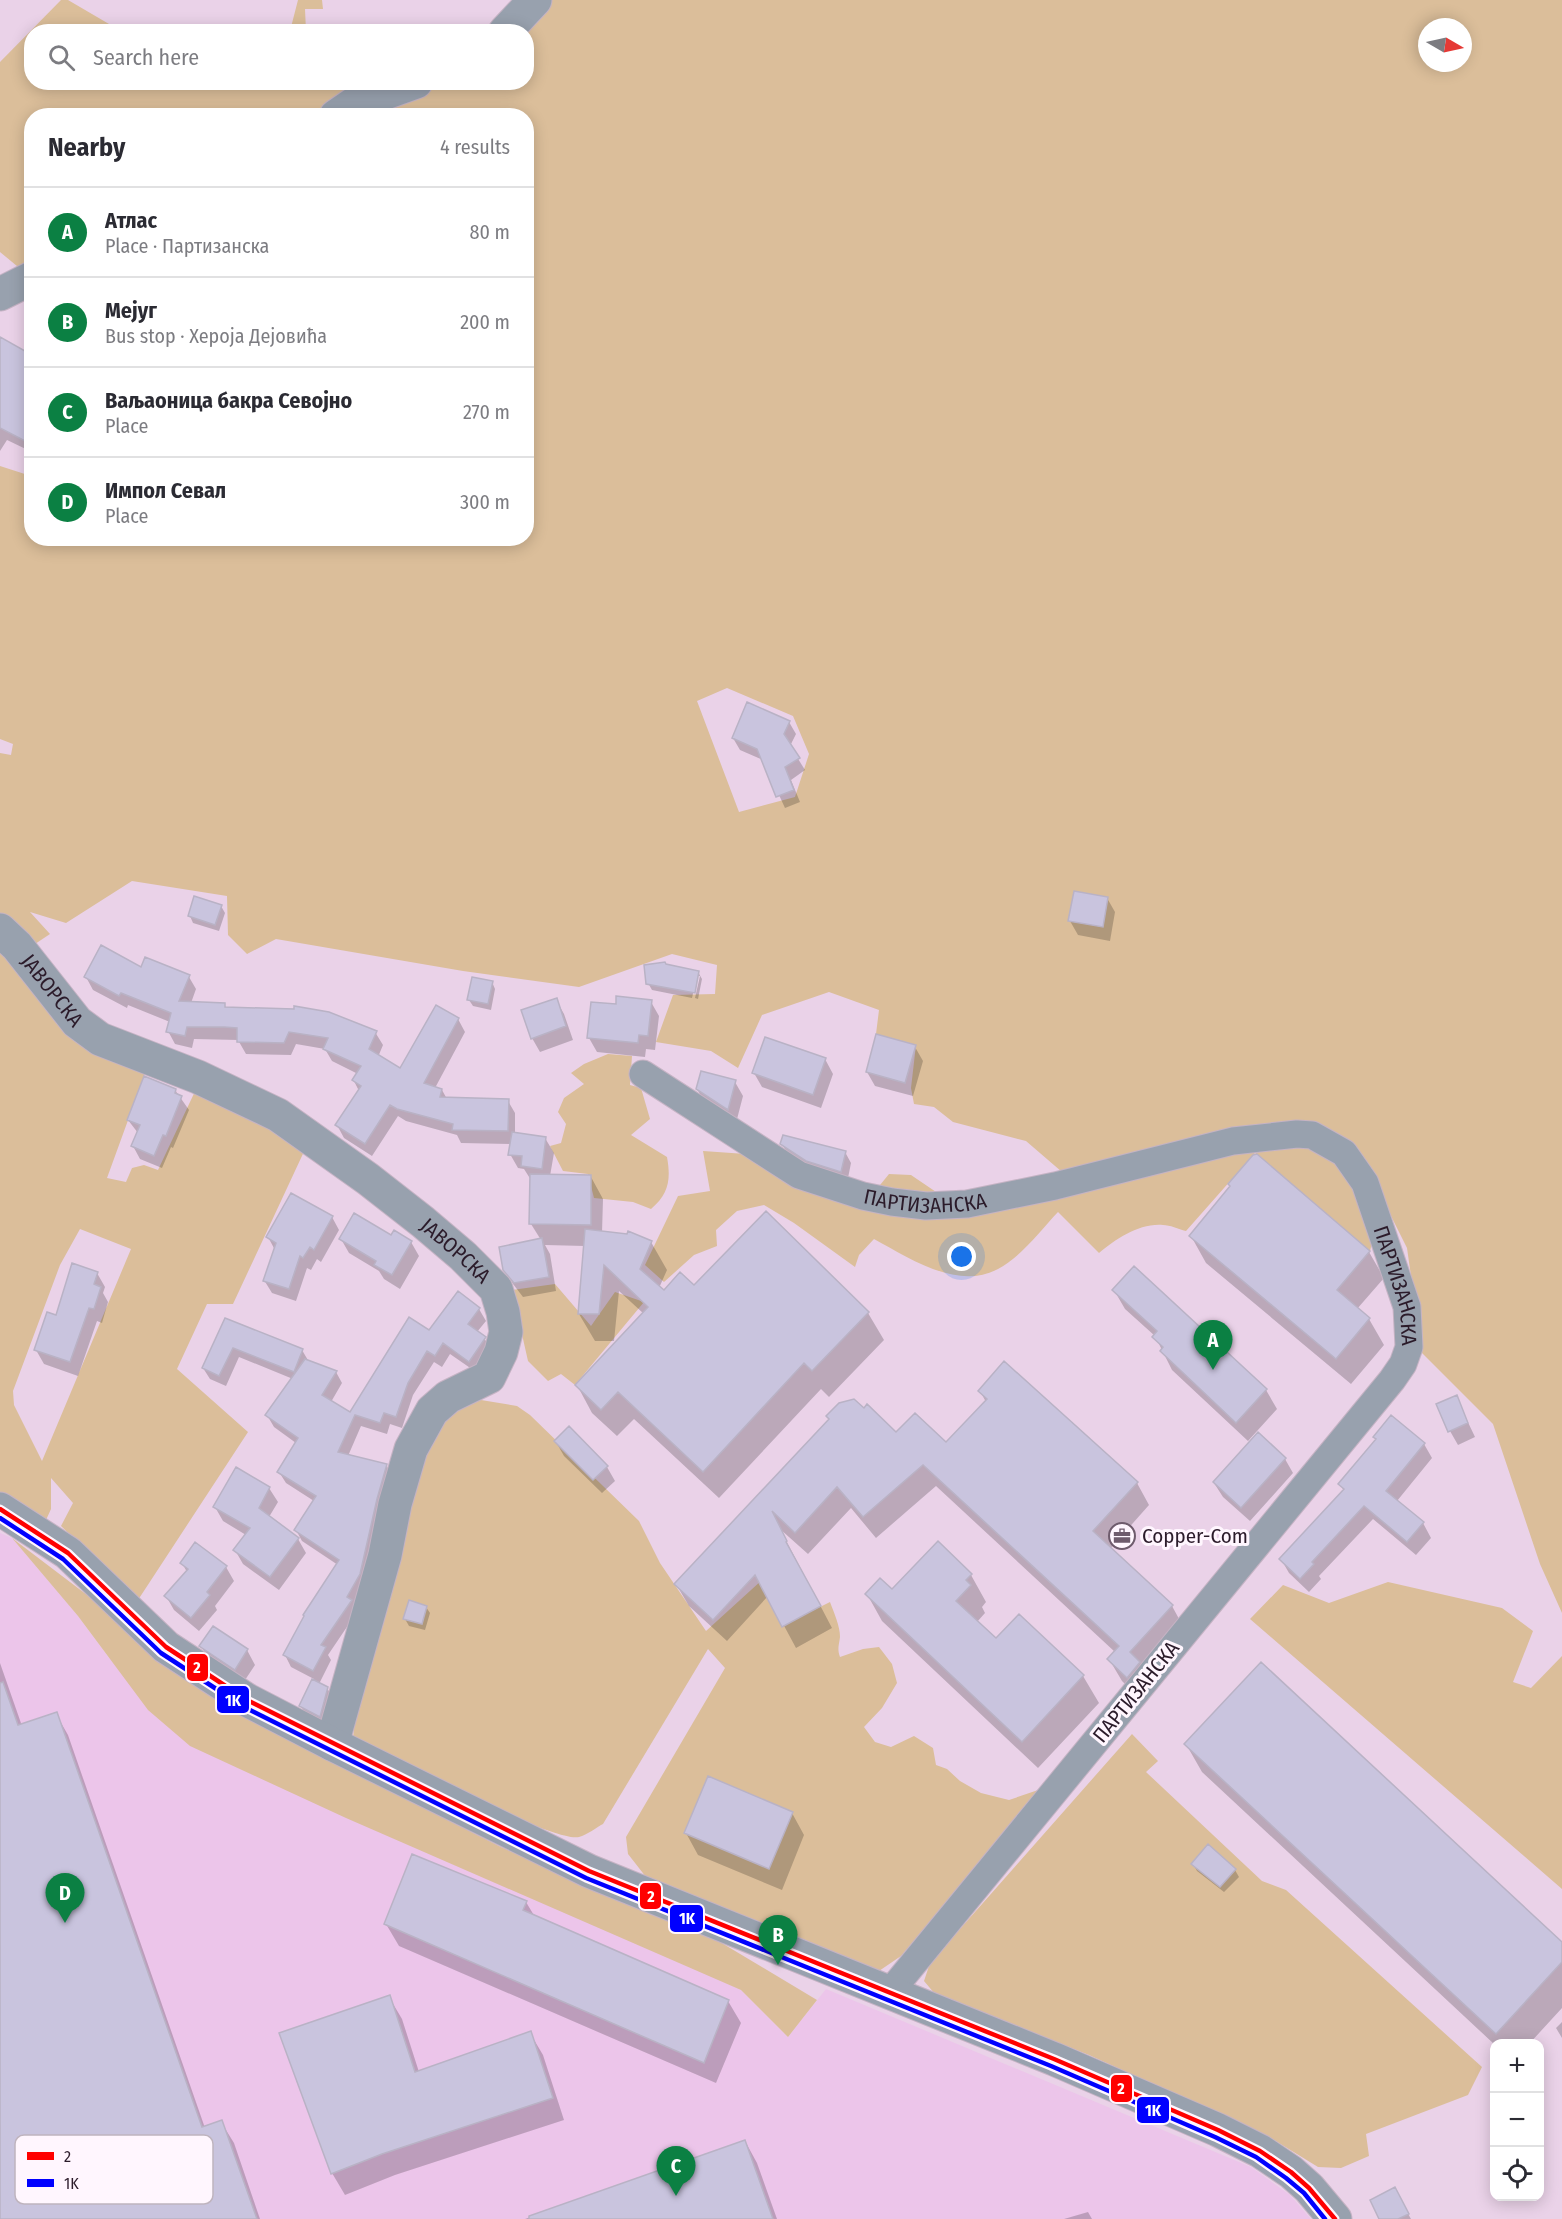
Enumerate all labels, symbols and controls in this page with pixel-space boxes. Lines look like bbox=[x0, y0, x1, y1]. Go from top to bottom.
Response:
north arrow bbox=[1418, 18, 1472, 72]
search box bbox=[24, 24, 534, 90]
icon: search bbox=[45, 41, 78, 74]
text: Search here bbox=[93, 44, 199, 71]
text: Nearby bbox=[48, 132, 125, 163]
text: 4 results bbox=[440, 135, 510, 159]
text: Атлас bbox=[105, 207, 157, 234]
text: A bbox=[62, 220, 73, 244]
text: 80 m bbox=[470, 220, 510, 244]
text: Place · Партизанска bbox=[105, 234, 269, 258]
text: Мејуг bbox=[105, 297, 157, 324]
text: B bbox=[62, 310, 73, 334]
text: 200 m bbox=[460, 310, 510, 334]
text: Bus stop · Хероја Дејовића bbox=[105, 324, 327, 348]
text: Ваљаоница бакра Севојно bbox=[105, 387, 352, 414]
text: C bbox=[62, 400, 73, 424]
text: 270 m bbox=[463, 400, 510, 424]
text: Place bbox=[105, 414, 148, 438]
text: Импол Севал bbox=[105, 477, 226, 504]
text: D bbox=[62, 490, 73, 514]
text: 300 m bbox=[460, 490, 510, 514]
text: Place bbox=[105, 504, 148, 528]
street label: ЈАВОРСКА bbox=[15, 949, 89, 1032]
street label: ПАРТИЗАНСКА bbox=[861, 1184, 989, 1219]
street label: ЈАВОРСКА bbox=[415, 1212, 496, 1289]
street label: ПАРТИЗАНСКА bbox=[1367, 1222, 1422, 1346]
your location bbox=[947, 1242, 976, 1271]
pin: A bbox=[1194, 1320, 1232, 1370]
office icon: Copper-Com bbox=[1107, 1521, 1137, 1551]
place label: Copper-Com bbox=[1142, 1523, 1248, 1549]
street label: ПАРТИЗАНСКА bbox=[1087, 1636, 1185, 1748]
line badge: 2 bbox=[186, 1653, 209, 1682]
text: 2 bbox=[192, 1658, 201, 1677]
line badge: 1K bbox=[216, 1685, 250, 1714]
text: 1K bbox=[225, 1691, 242, 1710]
pin: D bbox=[46, 1874, 84, 1923]
line badge: 2 bbox=[639, 1882, 662, 1910]
text: 2 bbox=[646, 1887, 655, 1906]
line badge: 1K bbox=[669, 1904, 704, 1933]
text: 1K bbox=[679, 1909, 696, 1928]
pin: B bbox=[758, 1916, 798, 1965]
map controls bbox=[1490, 2039, 1544, 2201]
button: + bbox=[1490, 2039, 1544, 2093]
line badge: 2 bbox=[1110, 2074, 1133, 2103]
text: 2 bbox=[1116, 2079, 1125, 2098]
button: − bbox=[1490, 2093, 1544, 2147]
line badge: 1K bbox=[1136, 2096, 1170, 2124]
text: 1K bbox=[1145, 2101, 1162, 2120]
legend bbox=[15, 2135, 213, 2204]
pin: C bbox=[656, 2146, 696, 2196]
text: 2 bbox=[64, 2147, 71, 2166]
button: locate bbox=[1490, 2147, 1544, 2201]
text: 1K bbox=[64, 2174, 79, 2193]

